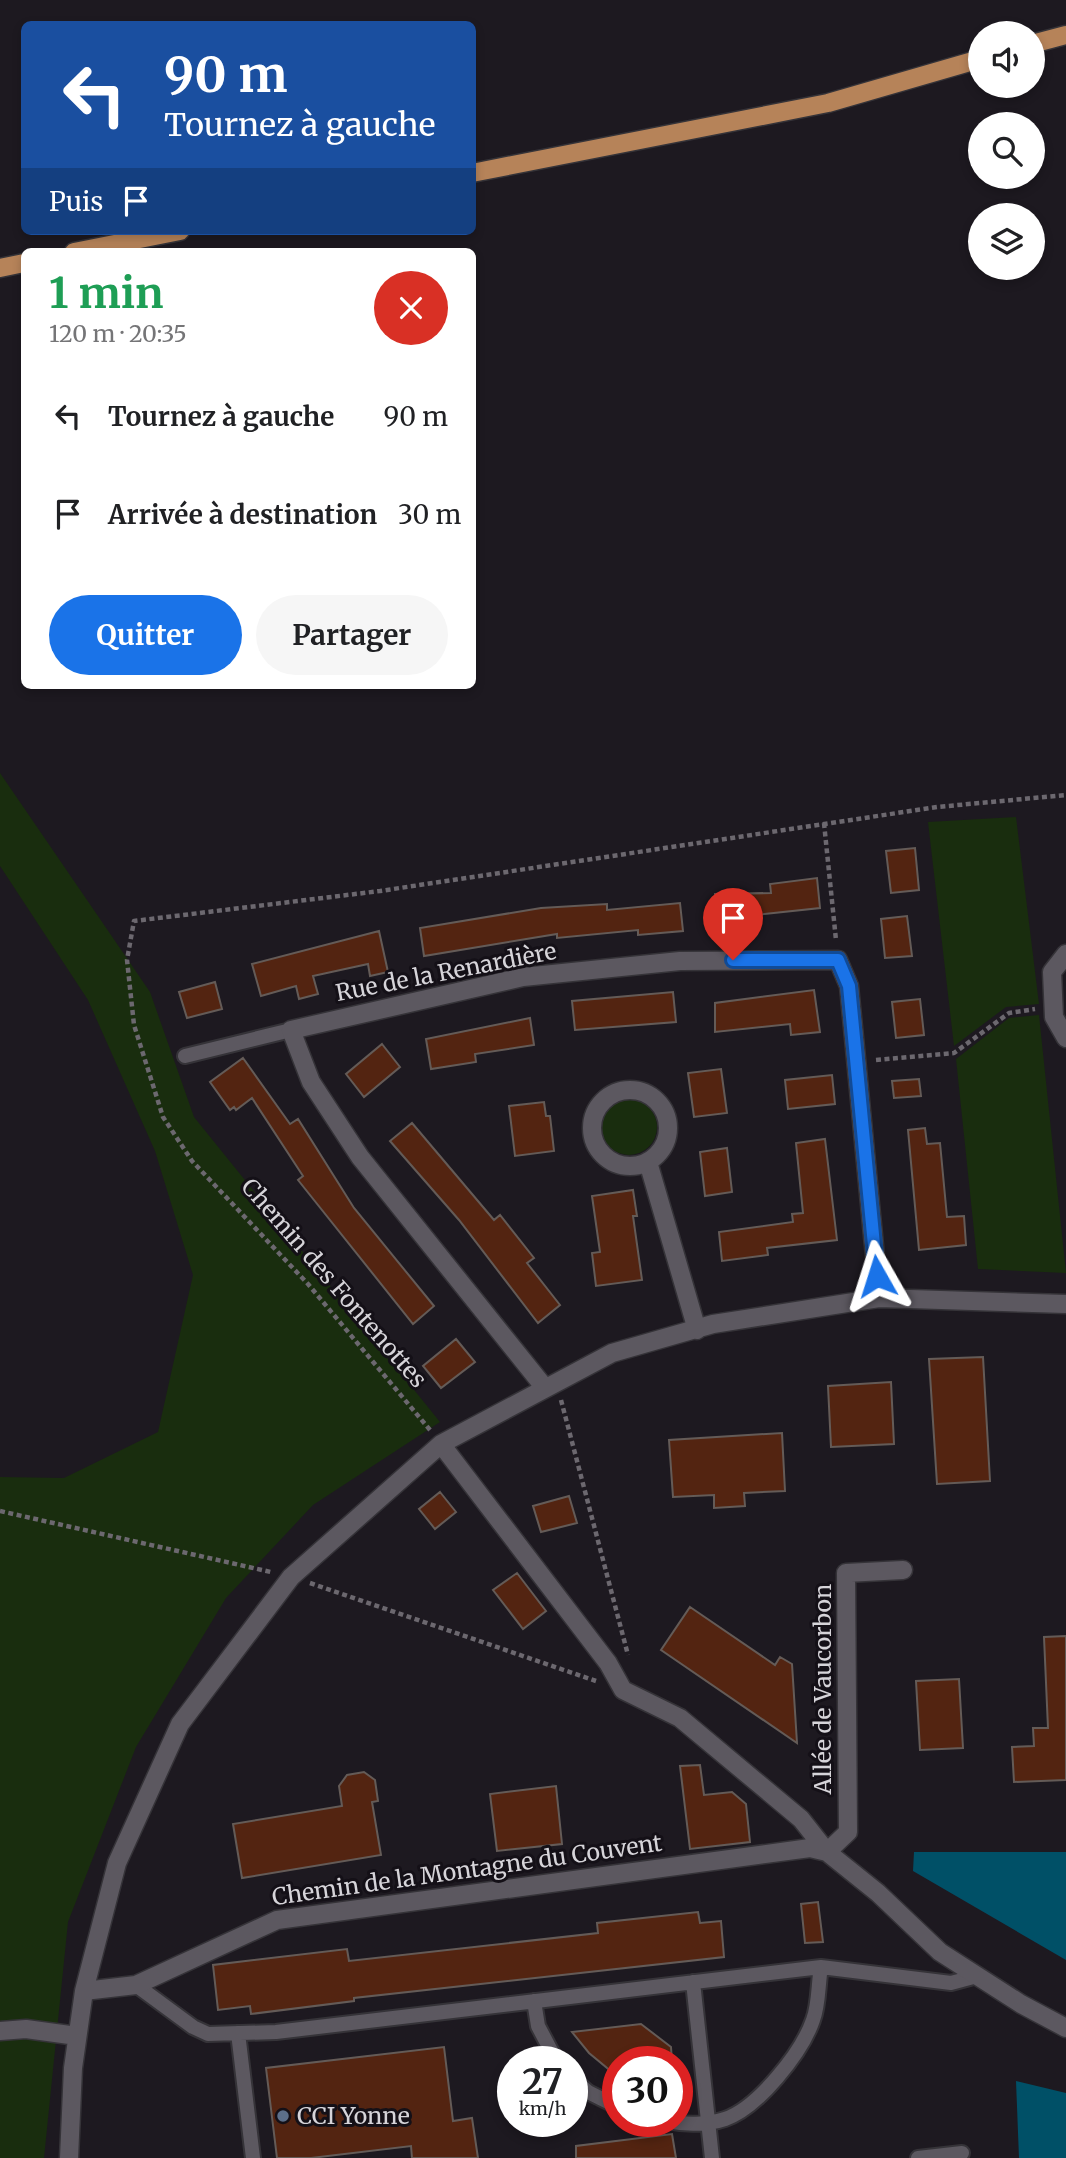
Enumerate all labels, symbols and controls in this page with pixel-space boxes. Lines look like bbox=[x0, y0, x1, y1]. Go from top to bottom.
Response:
map controls bbox=[968, 21, 1045, 280]
button: sound bbox=[968, 21, 1045, 98]
text: 90 m bbox=[164, 44, 288, 105]
icon: left bbox=[49, 49, 140, 140]
text: Tournez à gauche bbox=[164, 105, 435, 145]
button: search bbox=[968, 112, 1045, 189]
icon: arrive bbox=[117, 182, 155, 220]
text: Puis bbox=[49, 185, 103, 218]
button: layers bbox=[968, 203, 1045, 280]
text: 1 min bbox=[49, 267, 163, 319]
button: close bbox=[374, 271, 448, 345]
text: 120 m · 20:35 bbox=[49, 319, 187, 348]
icon: left bbox=[49, 397, 87, 435]
text: Tournez à gauche bbox=[108, 400, 334, 433]
text: 90 m bbox=[384, 400, 448, 433]
icon: arrive bbox=[49, 495, 87, 533]
text: Arrivée à destination bbox=[108, 498, 377, 531]
text: 30 m bbox=[398, 498, 461, 531]
button: Quitter bbox=[49, 595, 242, 675]
button: Partager bbox=[256, 595, 448, 675]
pin bbox=[703, 888, 763, 960]
icon: arrive bbox=[714, 899, 752, 937]
street label: Rue de la Renardière bbox=[333, 936, 559, 1007]
street label: Chemin des Fontenottes bbox=[236, 1172, 433, 1393]
position arrow bbox=[840, 1239, 914, 1313]
street label: Allée de Vaucorbon bbox=[808, 1584, 837, 1795]
street label: Chemin de la Montagne du Couvent bbox=[270, 1828, 664, 1911]
speed limit sign: 30 bbox=[602, 2046, 693, 2137]
text: 27 bbox=[522, 2060, 563, 2104]
text: km/h bbox=[519, 2097, 566, 2120]
place label: CCI Yonne bbox=[297, 2101, 410, 2130]
marker: CCI Yonne bbox=[275, 2108, 291, 2124]

